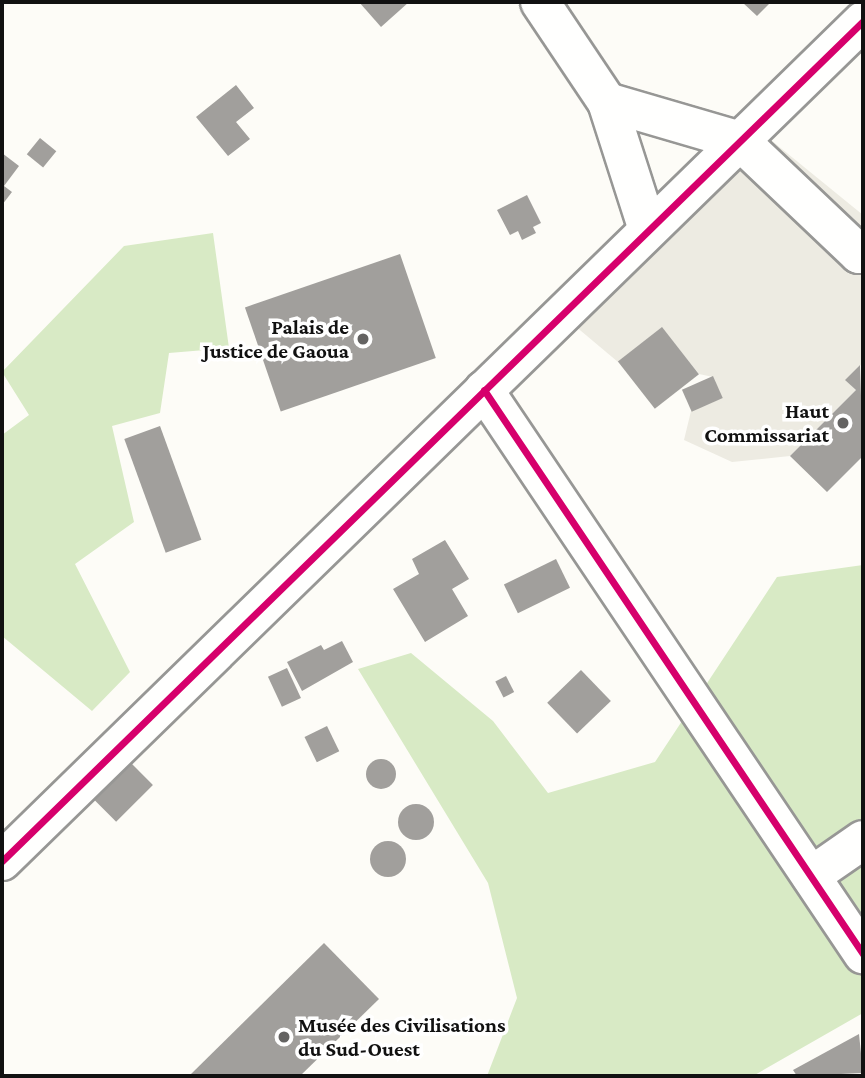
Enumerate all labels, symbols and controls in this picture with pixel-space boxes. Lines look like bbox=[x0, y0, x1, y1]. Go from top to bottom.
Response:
place label: Palais de Justice de Gaoua bbox=[203, 314, 349, 364]
marker: Palais de Justice de Gaoua bbox=[355, 331, 371, 347]
place label: Haut Commissariat bbox=[704, 398, 829, 448]
marker: Haut Commissariat bbox=[835, 415, 851, 431]
place label: Musée des Civilisations du Sud-Ouest bbox=[298, 1012, 506, 1062]
marker: Musée des Civilisations du Sud-Ouest bbox=[276, 1029, 292, 1045]

